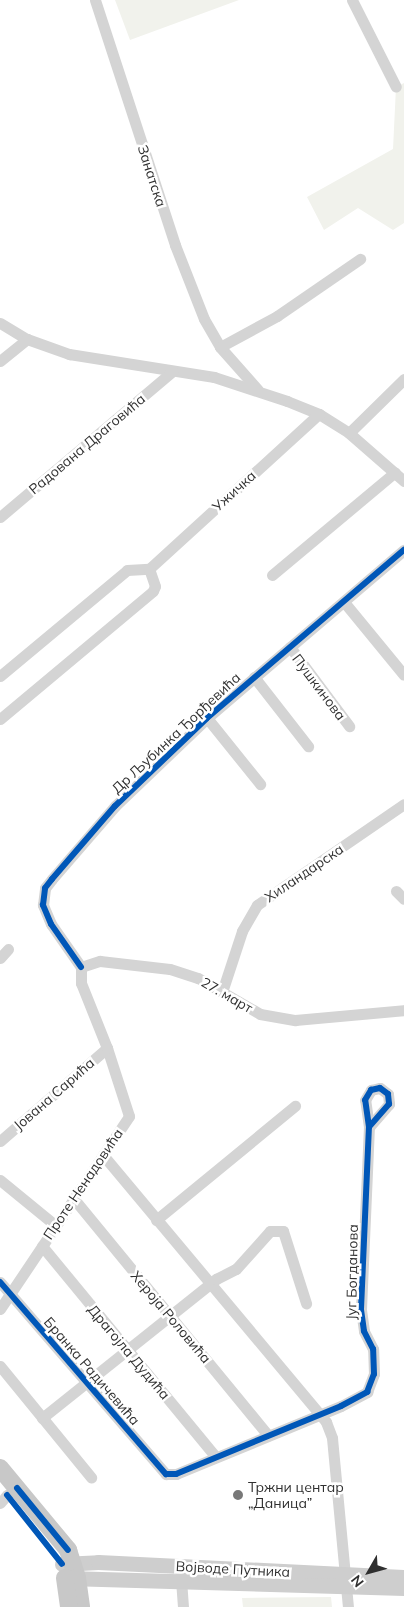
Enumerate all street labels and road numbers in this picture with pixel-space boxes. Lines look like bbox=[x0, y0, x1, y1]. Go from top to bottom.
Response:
street label: Занатска bbox=[134, 143, 170, 209]
street label: Радована Драговића bbox=[25, 390, 149, 498]
street label: Ужичка bbox=[209, 467, 259, 515]
street label: Пушкинова bbox=[289, 651, 349, 723]
street label: Др Љубинка Ђорђевића bbox=[108, 669, 244, 797]
street label: Хиландарска bbox=[261, 841, 347, 905]
street label: 27. март bbox=[198, 974, 256, 1016]
street label: Јована Сарића bbox=[10, 1054, 98, 1134]
street label: Проте Ненадовића bbox=[40, 1125, 126, 1243]
street label: Југ Богданова bbox=[343, 1224, 361, 1320]
street label: Хероја Роловића bbox=[127, 1267, 215, 1367]
street label: Драгојла Дудића bbox=[84, 1301, 174, 1403]
street label: Бранка Радичевића bbox=[41, 1314, 143, 1428]
street label: Војводе Путника bbox=[175, 1558, 291, 1580]

